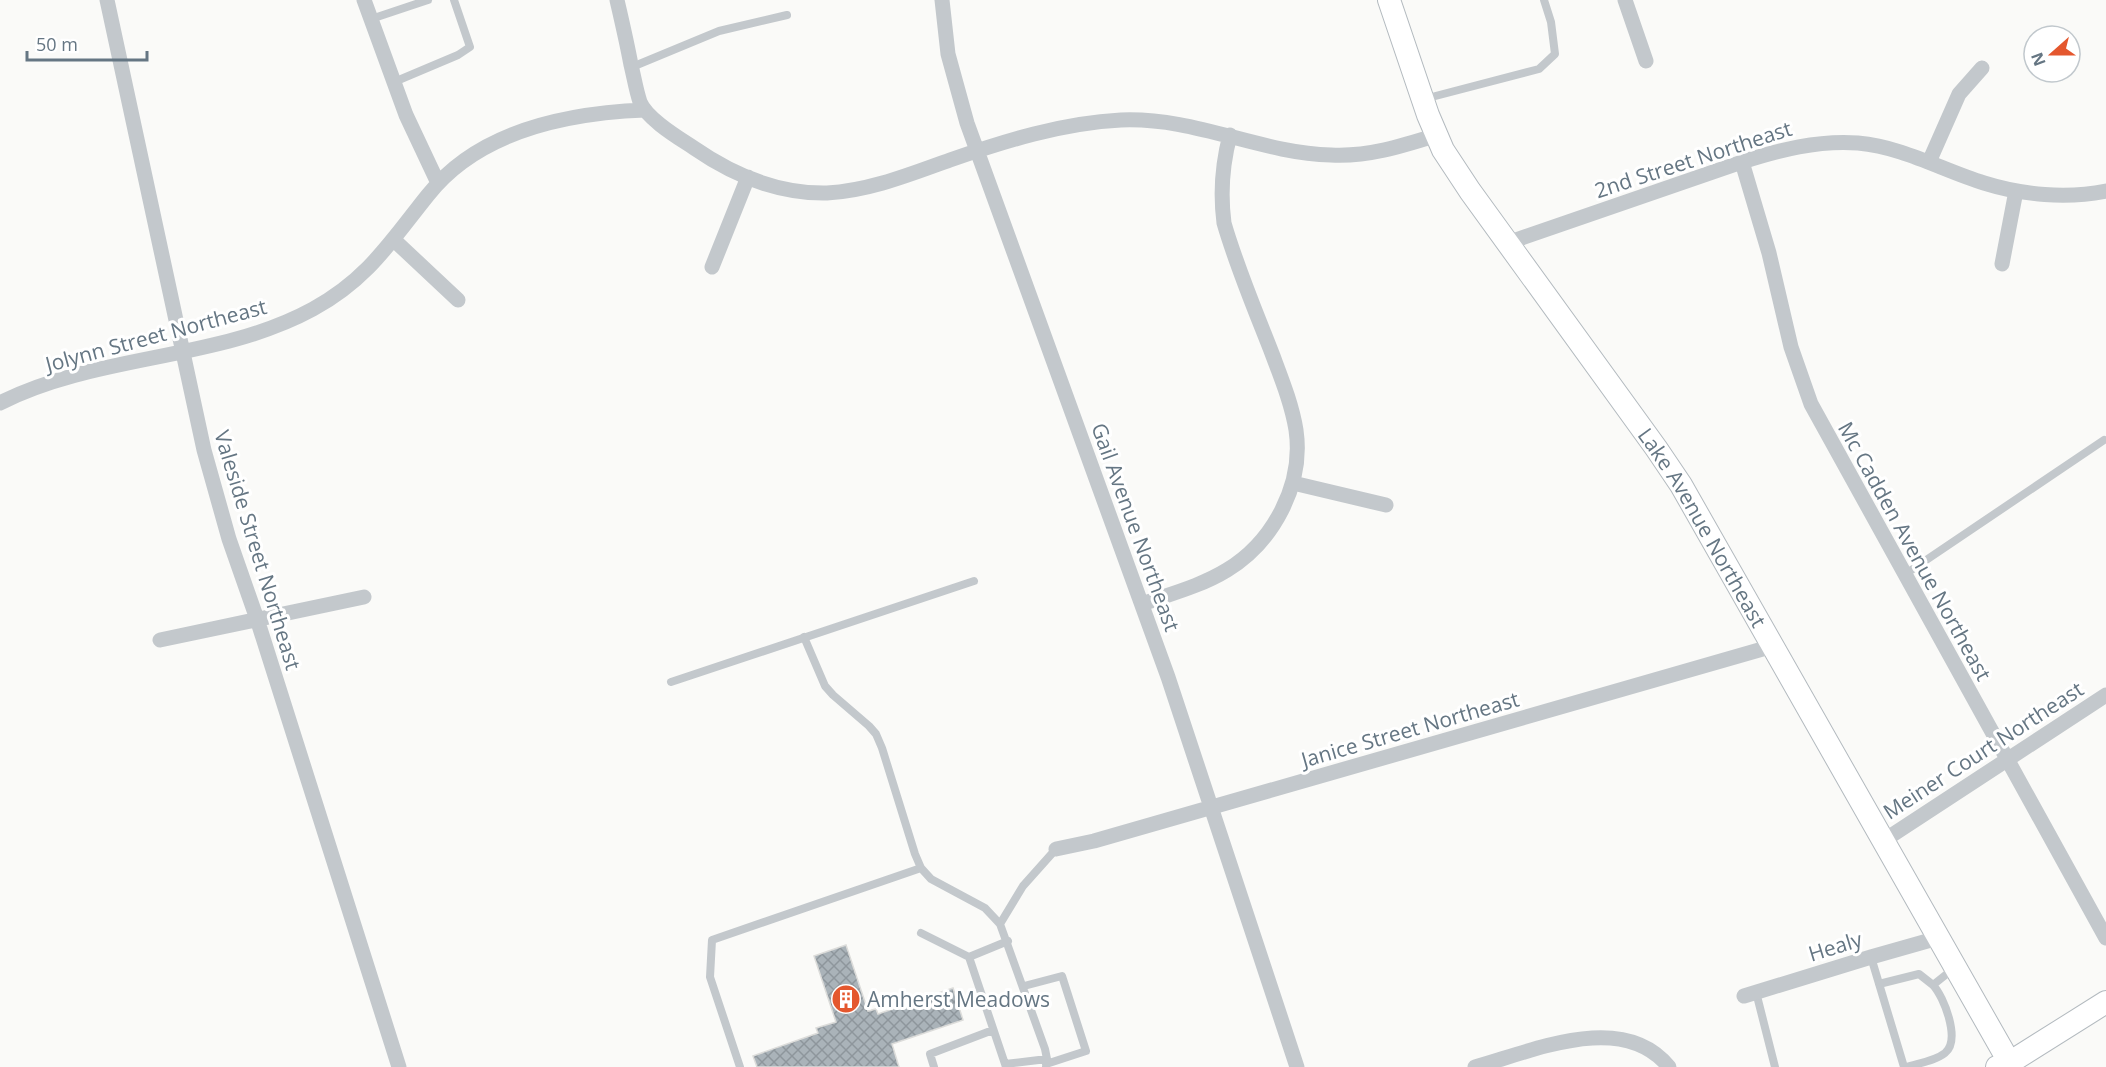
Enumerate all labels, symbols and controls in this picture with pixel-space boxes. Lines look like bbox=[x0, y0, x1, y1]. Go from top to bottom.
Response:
scale bar bbox=[27, 24, 147, 62]
north arrow bbox=[2022, 24, 2082, 84]
text: 50 m bbox=[36, 32, 78, 56]
text: N bbox=[2025, 49, 2051, 69]
street label: 2nd Street Northeast bbox=[1591, 114, 1795, 204]
street label: Jolynn Street Northeast bbox=[40, 292, 270, 379]
street label: Mc Cadden Avenue Northeast bbox=[1832, 417, 1998, 685]
street label: Gail Avenue Northeast bbox=[1085, 419, 1187, 635]
street label: Lake Avenue Northeast bbox=[1632, 422, 1773, 632]
street label: Valeside Street Northeast bbox=[208, 427, 308, 673]
street label: Meiner Court Northeast bbox=[1878, 675, 2088, 825]
street label: Janice Street Northeast bbox=[1296, 684, 1522, 774]
street label: Healy bbox=[1805, 924, 1866, 967]
building icon: Amherst Meadows bbox=[830, 983, 862, 1015]
place label: Amherst Meadows bbox=[867, 985, 1050, 1013]

